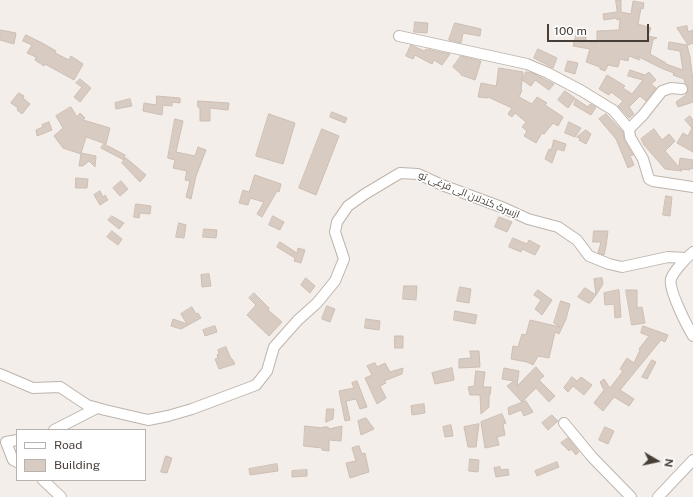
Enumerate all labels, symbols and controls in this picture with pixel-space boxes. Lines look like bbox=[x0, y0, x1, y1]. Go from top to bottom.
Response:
scale bar bbox=[549, 16, 651, 42]
text: 100 m bbox=[554, 24, 587, 38]
street label: ازسرک کندلان الی فرغی تو bbox=[417, 169, 521, 221]
legend bbox=[16, 429, 146, 481]
text: Road bbox=[54, 438, 82, 452]
north arrow bbox=[637, 441, 677, 481]
text: Building bbox=[54, 458, 100, 472]
text: N bbox=[662, 458, 675, 468]

